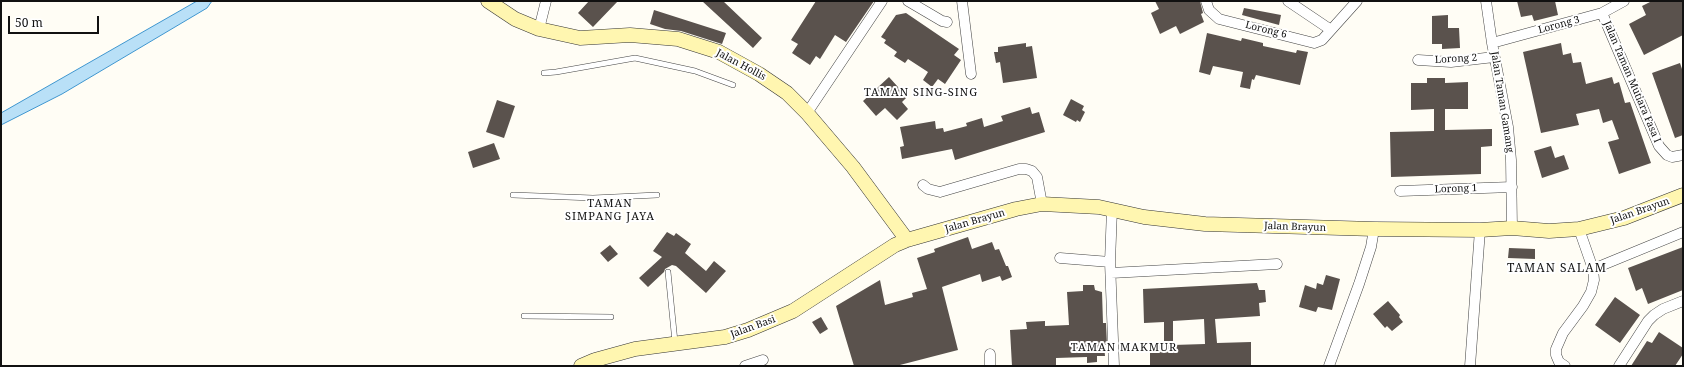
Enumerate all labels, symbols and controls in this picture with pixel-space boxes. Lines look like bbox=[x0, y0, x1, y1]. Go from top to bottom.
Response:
scale bar bbox=[10, 8, 101, 34]
text: 50 m bbox=[15, 14, 43, 31]
street label: Lorong 3 bbox=[1537, 14, 1581, 36]
street label: Lorong 6 bbox=[1244, 19, 1288, 41]
street label: Jalan Taman Mutiara Fasa I bbox=[1601, 19, 1663, 145]
street label: Jalan Hollis bbox=[714, 47, 768, 83]
street label: Jalan Taman Gamang bbox=[1488, 51, 1516, 153]
street label: Lorong 2 bbox=[1434, 52, 1478, 66]
district label: TAMAN SING-SING bbox=[864, 86, 978, 100]
street label: Lorong 1 bbox=[1435, 182, 1477, 196]
street label: Jalan Brayun bbox=[1609, 195, 1671, 227]
district label: TAMAN SIMPANG JAYA bbox=[565, 197, 655, 223]
street label: Jalan Brayun bbox=[944, 207, 1006, 235]
street label: Jalan Brayun bbox=[1264, 220, 1326, 234]
district label: TAMAN SALAM bbox=[1507, 262, 1607, 276]
street label: Jalan Basi bbox=[729, 313, 777, 341]
district label: TAMAN MAKMUR bbox=[1071, 341, 1177, 355]

